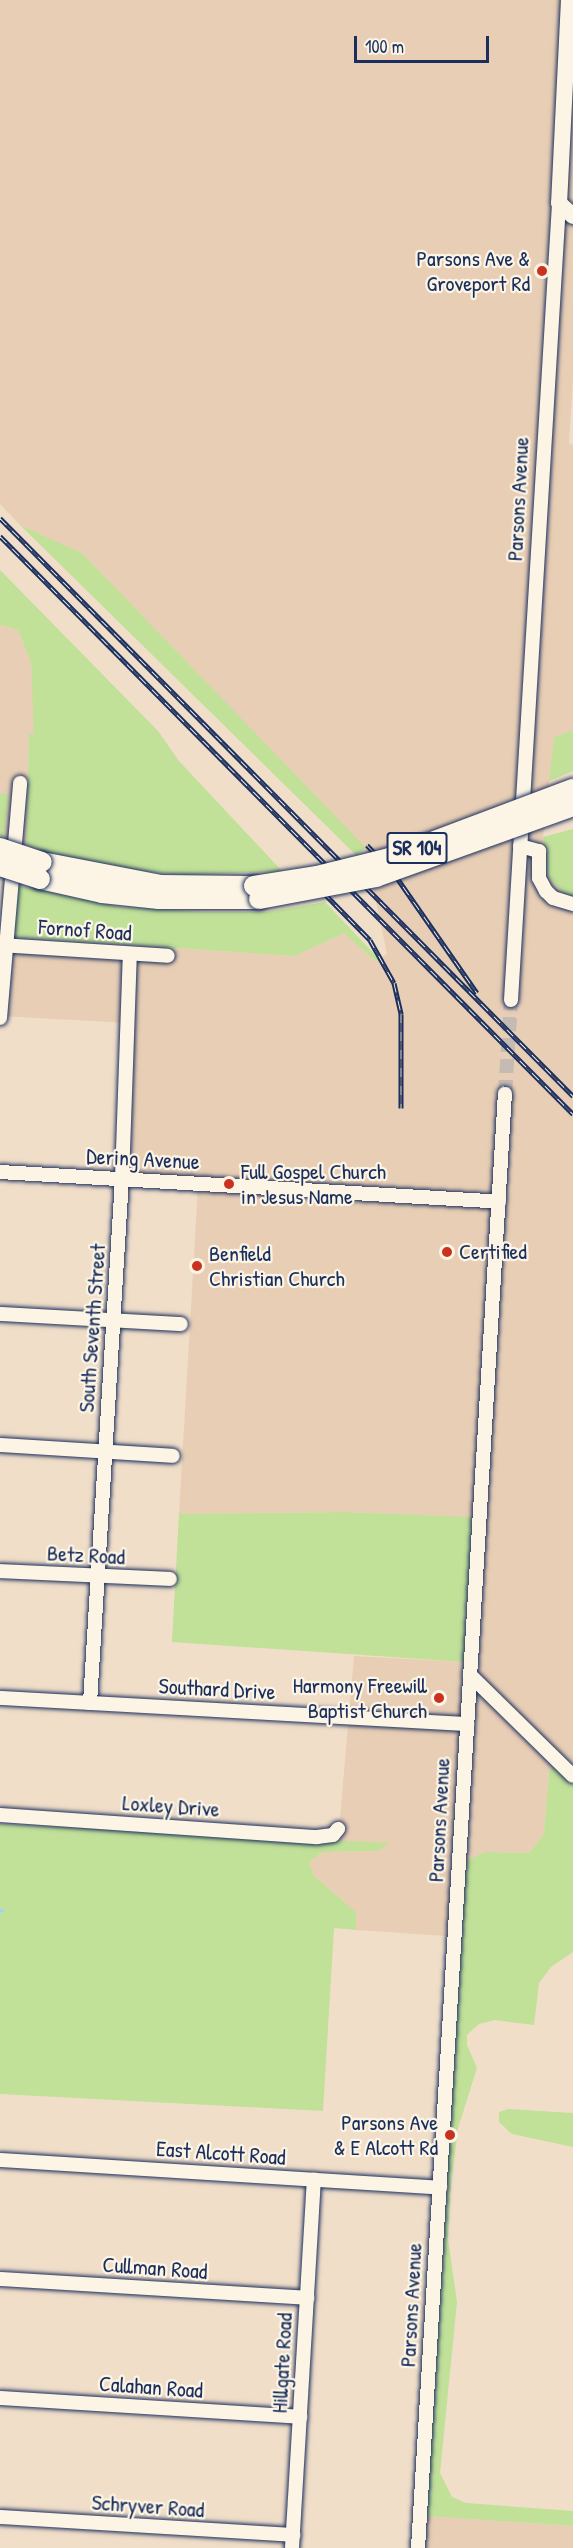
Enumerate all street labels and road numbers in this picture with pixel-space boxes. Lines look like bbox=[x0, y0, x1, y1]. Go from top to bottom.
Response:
street label: Parsons Avenue bbox=[502, 436, 534, 562]
road number: SR 104 bbox=[386, 830, 448, 866]
street label: Fornof Road bbox=[37, 914, 133, 946]
street label: Dering Avenue bbox=[86, 1143, 200, 1175]
street label: South Seventh Street bbox=[73, 1243, 111, 1413]
street label: Betz Road bbox=[46, 1540, 126, 1570]
street label: Southard Drive bbox=[158, 1673, 276, 1705]
street label: Parsons Avenue bbox=[423, 1757, 455, 1883]
street label: Loxley Drive bbox=[122, 1789, 220, 1823]
street label: East Alcott Road bbox=[155, 2135, 287, 2171]
street label: Parsons Avenue bbox=[395, 2242, 427, 2368]
street label: Cullman Road bbox=[102, 2251, 208, 2285]
street label: Hillgate Road bbox=[266, 2312, 298, 2414]
street label: Calahan Road bbox=[98, 2370, 204, 2404]
street label: Schryver Road bbox=[91, 2489, 205, 2523]

